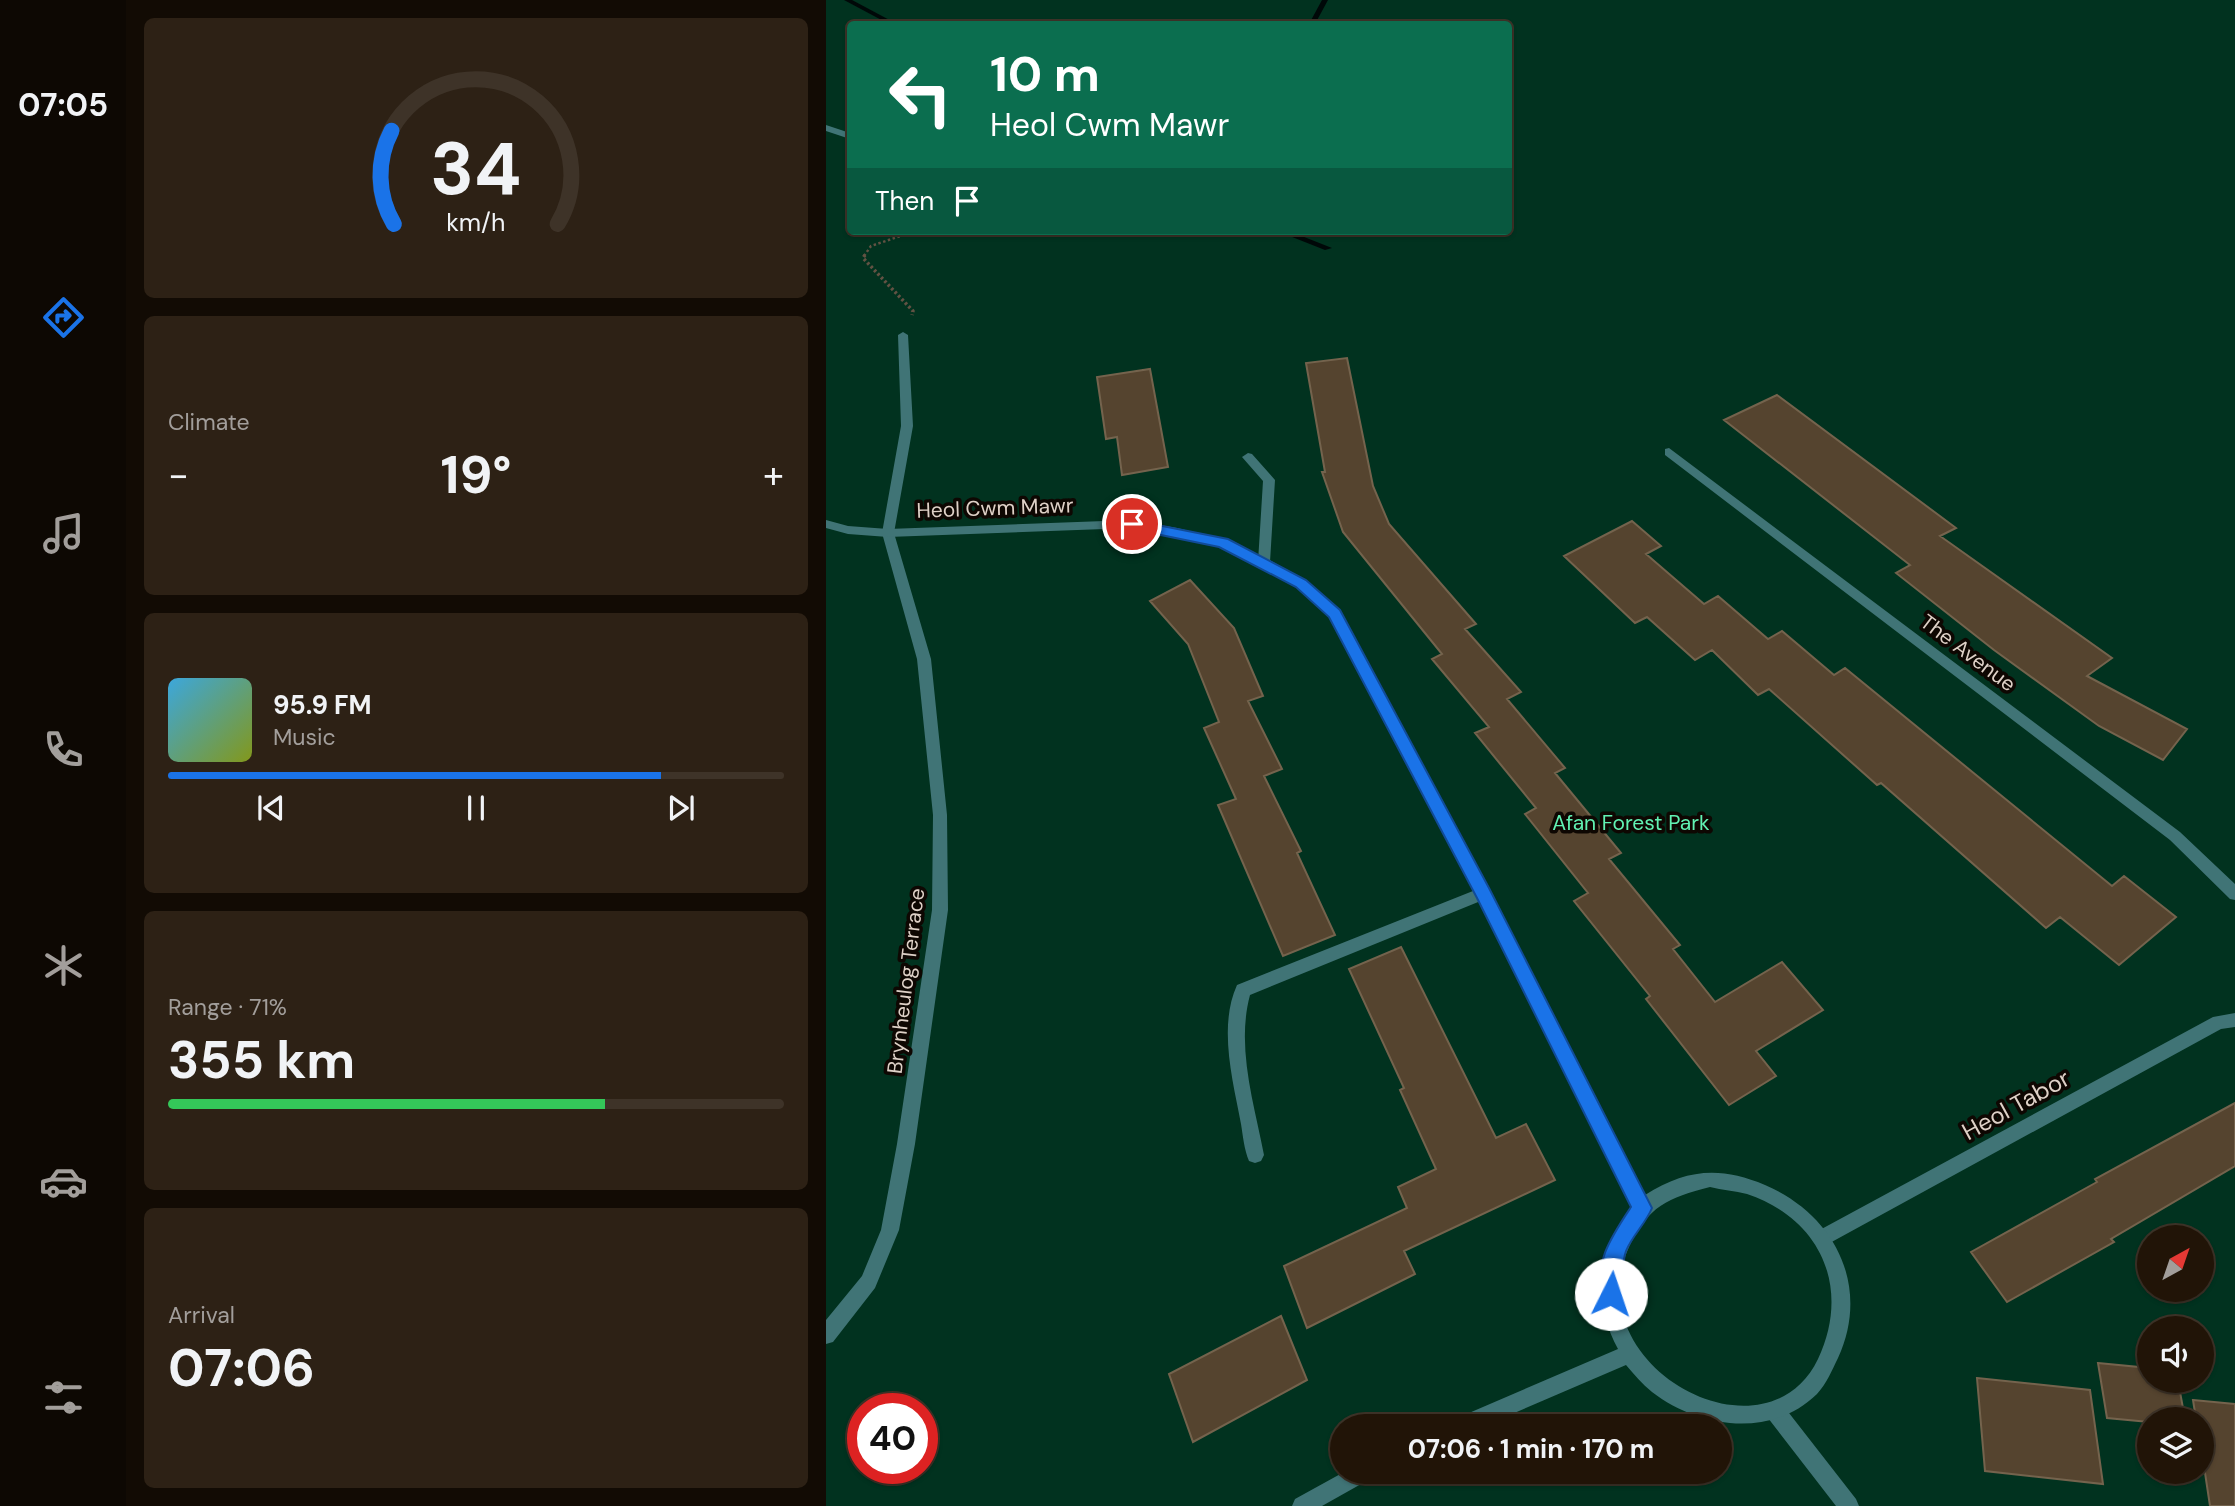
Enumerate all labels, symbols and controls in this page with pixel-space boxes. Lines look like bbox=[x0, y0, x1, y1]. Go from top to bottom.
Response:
text: 10 m bbox=[990, 42, 1100, 106]
icon: left bbox=[875, 49, 966, 140]
text: 07:05 bbox=[18, 84, 108, 126]
text: Heol Cwm Mawr bbox=[990, 104, 1229, 146]
text: 34 bbox=[430, 122, 522, 217]
icon: arrive bbox=[948, 182, 986, 220]
text: Then bbox=[875, 184, 934, 218]
text: km/h bbox=[446, 206, 506, 239]
icon: directions bbox=[39, 293, 88, 342]
text: Climate bbox=[168, 407, 250, 437]
text: 19° bbox=[441, 441, 511, 509]
text: − bbox=[168, 450, 189, 500]
text: + bbox=[763, 450, 784, 500]
street label: Heol Cwm Mawr bbox=[916, 491, 1074, 525]
pin bbox=[1102, 494, 1162, 554]
icon: arrive bbox=[1113, 505, 1151, 543]
icon: music bbox=[39, 509, 88, 558]
street label: The Avenue bbox=[1915, 608, 2021, 698]
text: 95.9 FM bbox=[273, 688, 372, 722]
text: Music bbox=[273, 722, 336, 752]
icon: phone bbox=[39, 725, 88, 774]
icon: previous bbox=[252, 789, 290, 827]
icon: pause bbox=[457, 789, 495, 827]
icon: next bbox=[662, 789, 700, 827]
park label: Afan Forest Park bbox=[1552, 809, 1710, 837]
street label: Brynheulog Terrace bbox=[881, 886, 931, 1075]
icon: climate bbox=[39, 941, 88, 990]
text: Range · 71% bbox=[168, 992, 287, 1022]
text: 355 km bbox=[168, 1026, 355, 1094]
street label: Heol Tabor bbox=[1956, 1062, 2075, 1147]
icon: car bbox=[39, 1157, 88, 1206]
north arrow bbox=[2137, 1225, 2214, 1302]
map controls bbox=[2137, 1225, 2214, 1484]
position arrow bbox=[1574, 1257, 1648, 1331]
text: Arrival bbox=[168, 1300, 235, 1330]
button: sound bbox=[2137, 1316, 2214, 1393]
text: 07:06 bbox=[168, 1334, 315, 1402]
icon: filters bbox=[39, 1373, 88, 1422]
speed limit sign: 40 bbox=[847, 1393, 938, 1484]
button: layers bbox=[2137, 1407, 2214, 1484]
text: 07:06 · 1 min · 170 m bbox=[1408, 1432, 1654, 1466]

